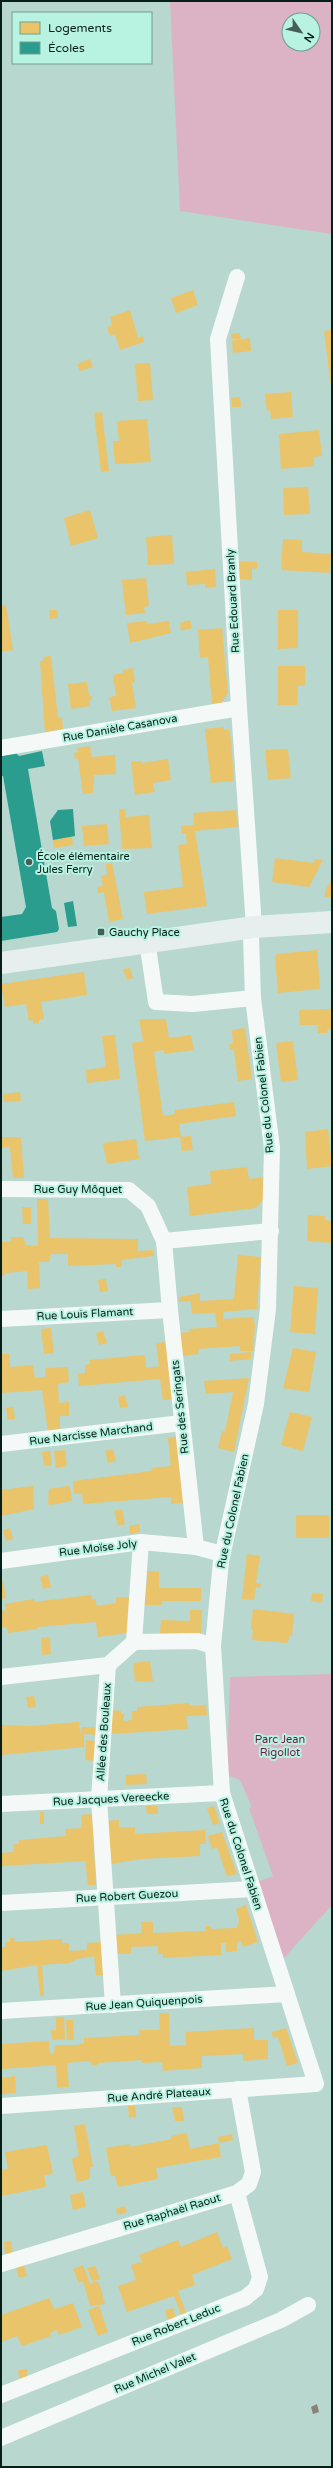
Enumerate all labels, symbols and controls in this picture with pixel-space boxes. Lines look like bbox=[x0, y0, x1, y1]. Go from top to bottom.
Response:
legend bbox=[12, 12, 152, 64]
north arrow bbox=[281, 12, 321, 52]
text: Logements bbox=[48, 21, 112, 35]
text: N bbox=[301, 30, 317, 45]
text: Écoles bbox=[48, 41, 85, 55]
street label: Rue Edouard Branly bbox=[224, 549, 242, 653]
street label: Rue Danièle Casanova bbox=[62, 712, 178, 744]
place label: École élémentaire Jules Ferry bbox=[37, 849, 130, 876]
marker: École élémentaire Jules Ferry bbox=[24, 857, 34, 867]
place label: Gauchy Place bbox=[109, 926, 180, 939]
marker: Gauchy Place bbox=[96, 927, 106, 937]
street label: Rue du Colonel Fabien bbox=[251, 1036, 277, 1154]
street label: Rue Guy Môquet bbox=[34, 1183, 122, 1196]
street label: Rue Louis Flamant bbox=[36, 1305, 134, 1323]
street label: Rue des Seringats bbox=[169, 1360, 191, 1454]
street label: Rue Narcisse Marchand bbox=[29, 1420, 153, 1448]
street label: Rue du Colonel Fabien bbox=[214, 1452, 252, 1570]
street label: Rue Moïse Joly bbox=[58, 1537, 138, 1559]
street label: Allée des Bouleaux bbox=[94, 1682, 114, 1782]
park label: Parc Jean Rigollot bbox=[255, 1733, 305, 1759]
street label: Rue Jacques Vereecke bbox=[52, 1789, 170, 1809]
street label: Rue du Colonel Fabien bbox=[217, 1796, 265, 1912]
street label: Rue Robert Guezou bbox=[75, 1887, 179, 1905]
street label: Rue Jean Quiquenpois bbox=[85, 1992, 203, 2014]
street label: Rue André Plateaux bbox=[107, 2085, 211, 2105]
street label: Rue Raphaël Raout bbox=[122, 2191, 222, 2233]
street label: Rue Robert Leduc bbox=[130, 2301, 222, 2349]
street label: Rue Michel Valet bbox=[112, 2350, 198, 2396]

